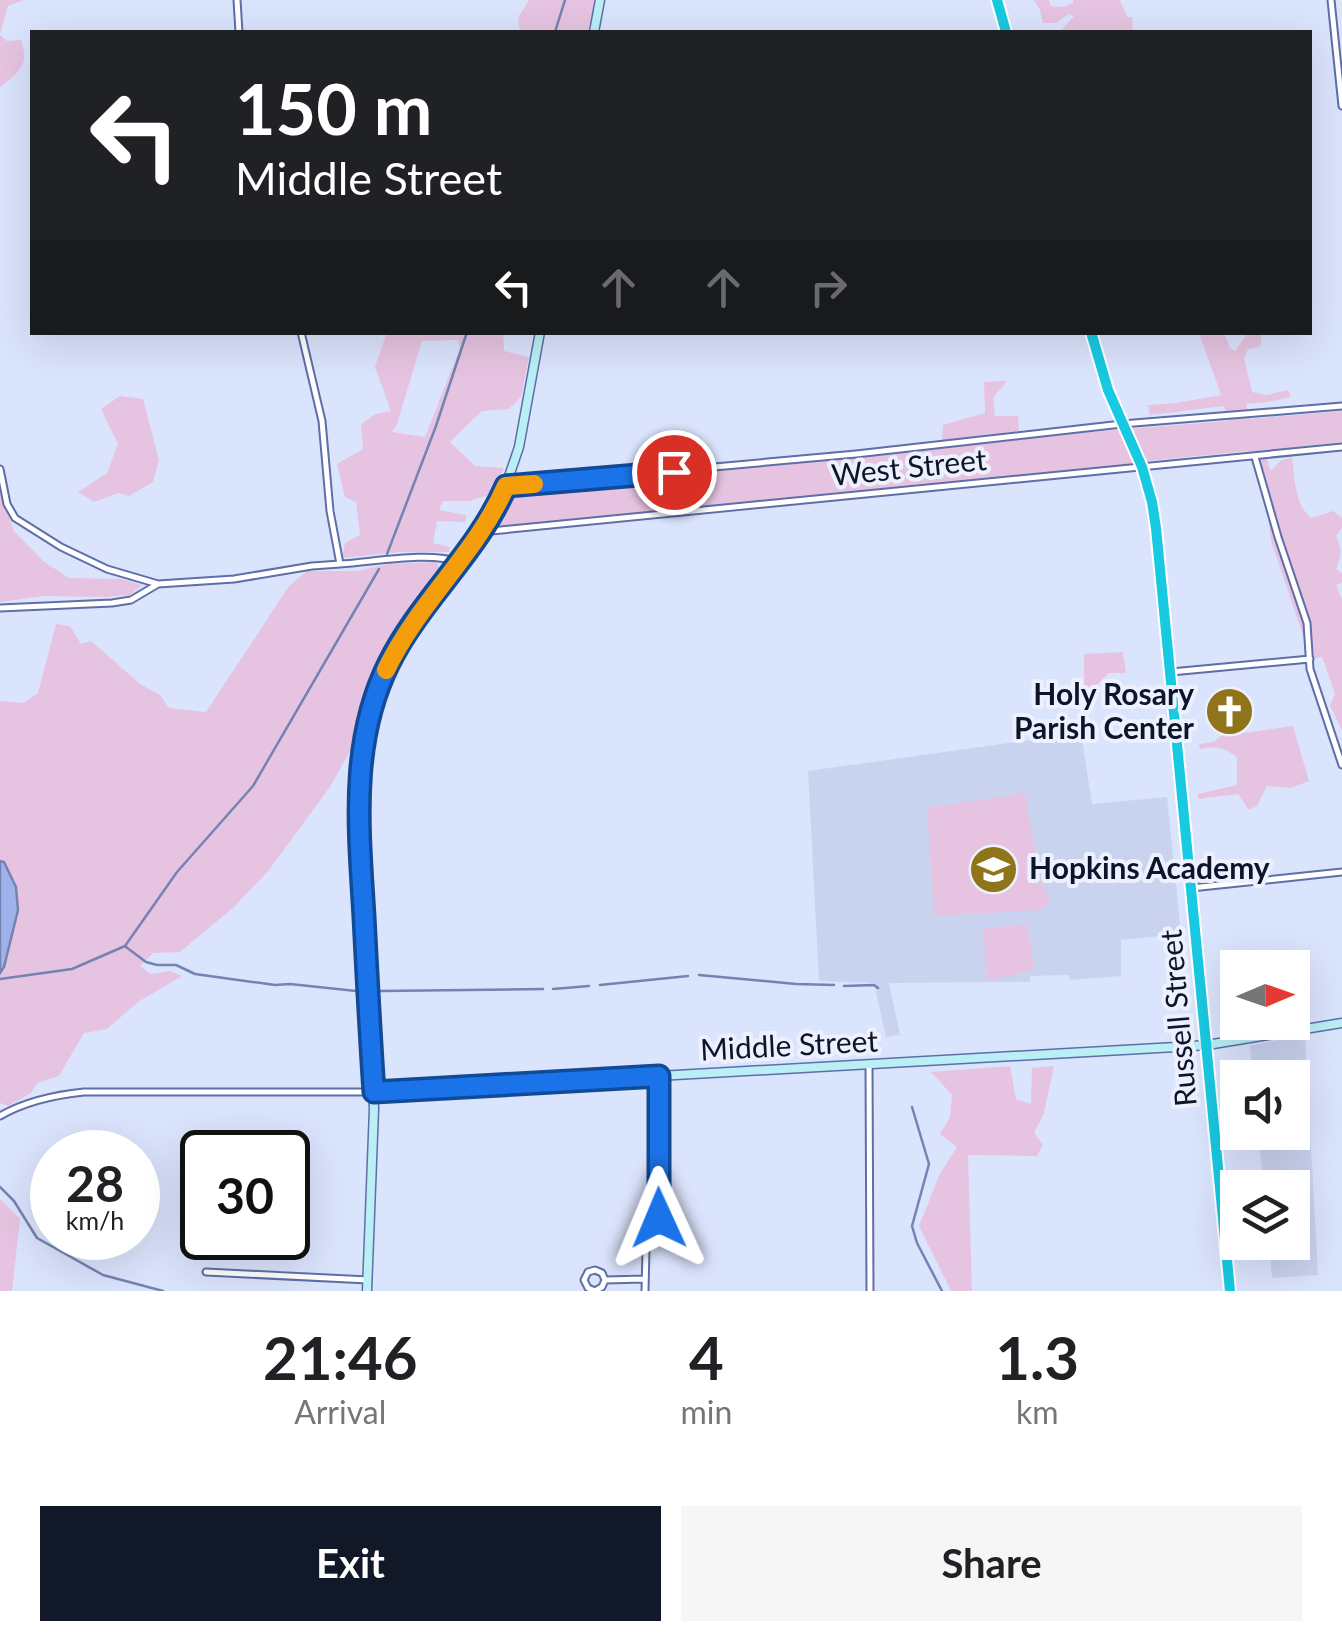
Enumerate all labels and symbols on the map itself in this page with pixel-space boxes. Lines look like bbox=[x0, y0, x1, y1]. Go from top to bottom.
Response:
pin bbox=[632, 430, 717, 515]
street label: West Street bbox=[830, 440, 988, 492]
place label: Holy Rosary Parish Center bbox=[1014, 675, 1195, 745]
church icon: Holy Rosary Parish Center bbox=[1203, 686, 1255, 738]
school or university icon: Hopkins Academy bbox=[968, 843, 1020, 895]
place label: Hopkins Academy bbox=[1029, 849, 1270, 885]
street label: Russell Street bbox=[1151, 928, 1203, 1108]
north arrow bbox=[1220, 950, 1310, 1040]
street label: Middle Street bbox=[699, 1021, 879, 1067]
speed limit sign: 30 bbox=[180, 1130, 310, 1260]
position arrow bbox=[607, 1166, 711, 1270]

